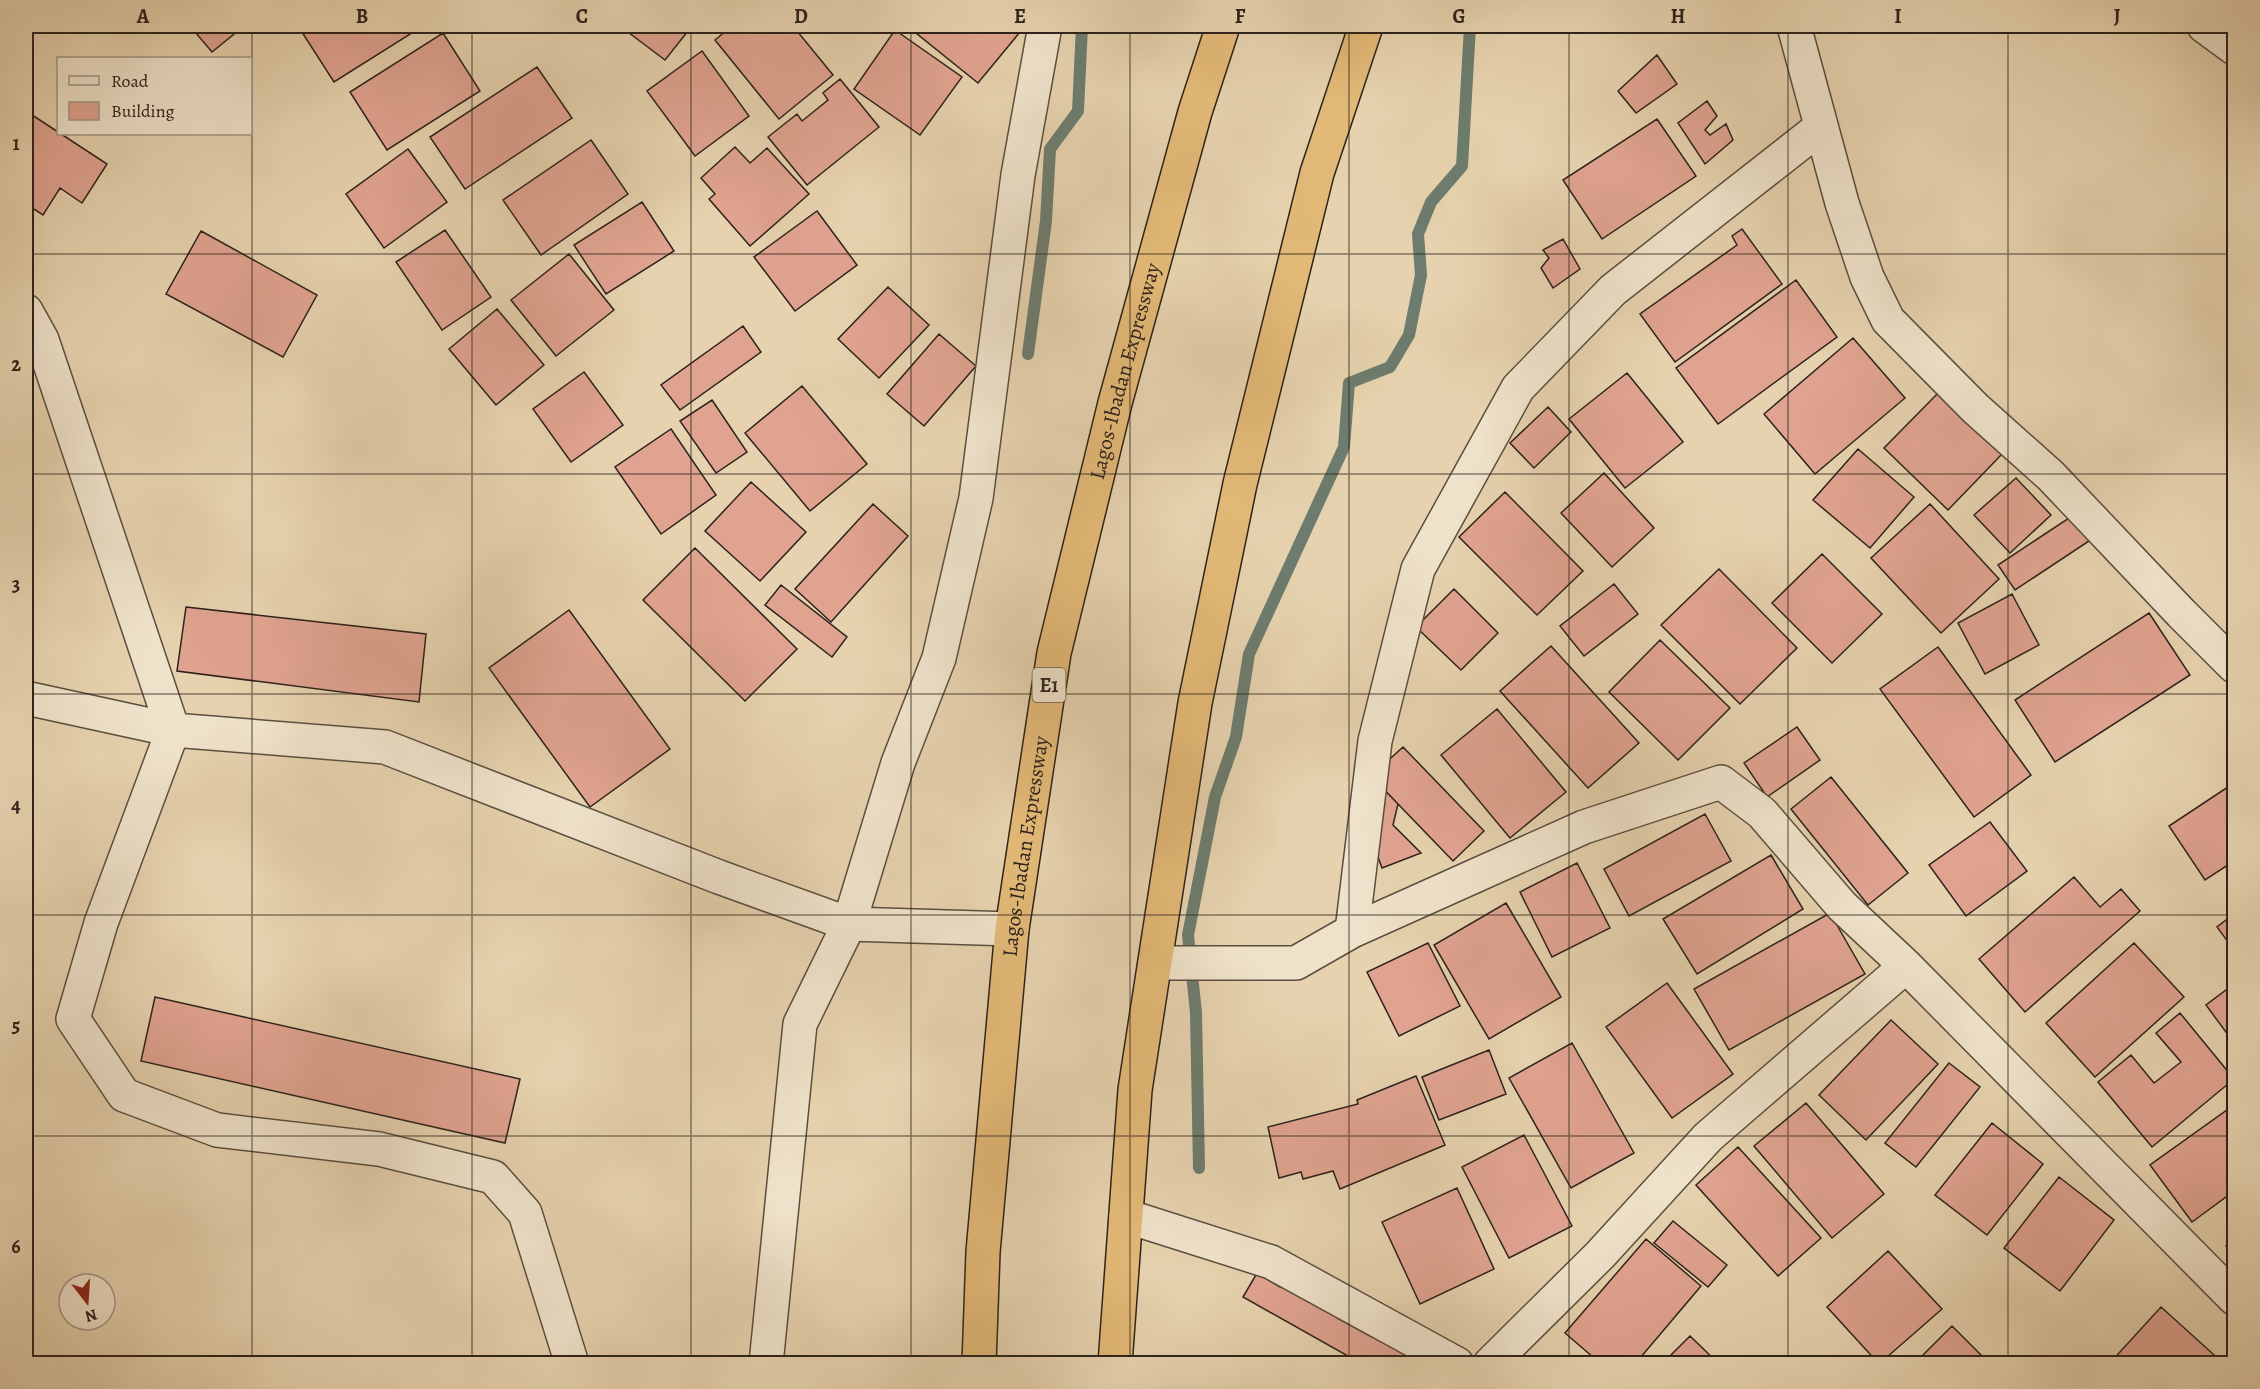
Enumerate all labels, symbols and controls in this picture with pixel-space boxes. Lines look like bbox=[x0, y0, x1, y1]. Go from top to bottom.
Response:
text: A bbox=[136, 3, 150, 30]
text: B bbox=[356, 3, 368, 30]
text: C bbox=[576, 3, 588, 30]
text: D bbox=[794, 3, 808, 30]
text: E bbox=[1014, 3, 1026, 30]
text: F bbox=[1235, 3, 1246, 30]
text: G bbox=[1452, 3, 1466, 30]
text: H bbox=[1671, 3, 1686, 30]
text: I bbox=[1894, 3, 1902, 30]
text: J bbox=[2114, 3, 2121, 30]
legend bbox=[57, 57, 252, 135]
text: Road bbox=[111, 69, 149, 93]
text: Building bbox=[111, 99, 175, 123]
text: 1 bbox=[12, 130, 20, 157]
street label: Lagos-Ibadan Expressway bbox=[1083, 259, 1167, 482]
text: 2 bbox=[11, 351, 21, 378]
text: 3 bbox=[12, 571, 20, 598]
road number: E1 bbox=[1032, 668, 1066, 702]
street label: Lagos-Ibadan Expressway bbox=[996, 733, 1055, 958]
text: 4 bbox=[11, 792, 21, 819]
text: 5 bbox=[12, 1012, 20, 1039]
text: 6 bbox=[11, 1233, 21, 1260]
north arrow bbox=[57, 1272, 117, 1332]
text: N bbox=[82, 1303, 100, 1328]

